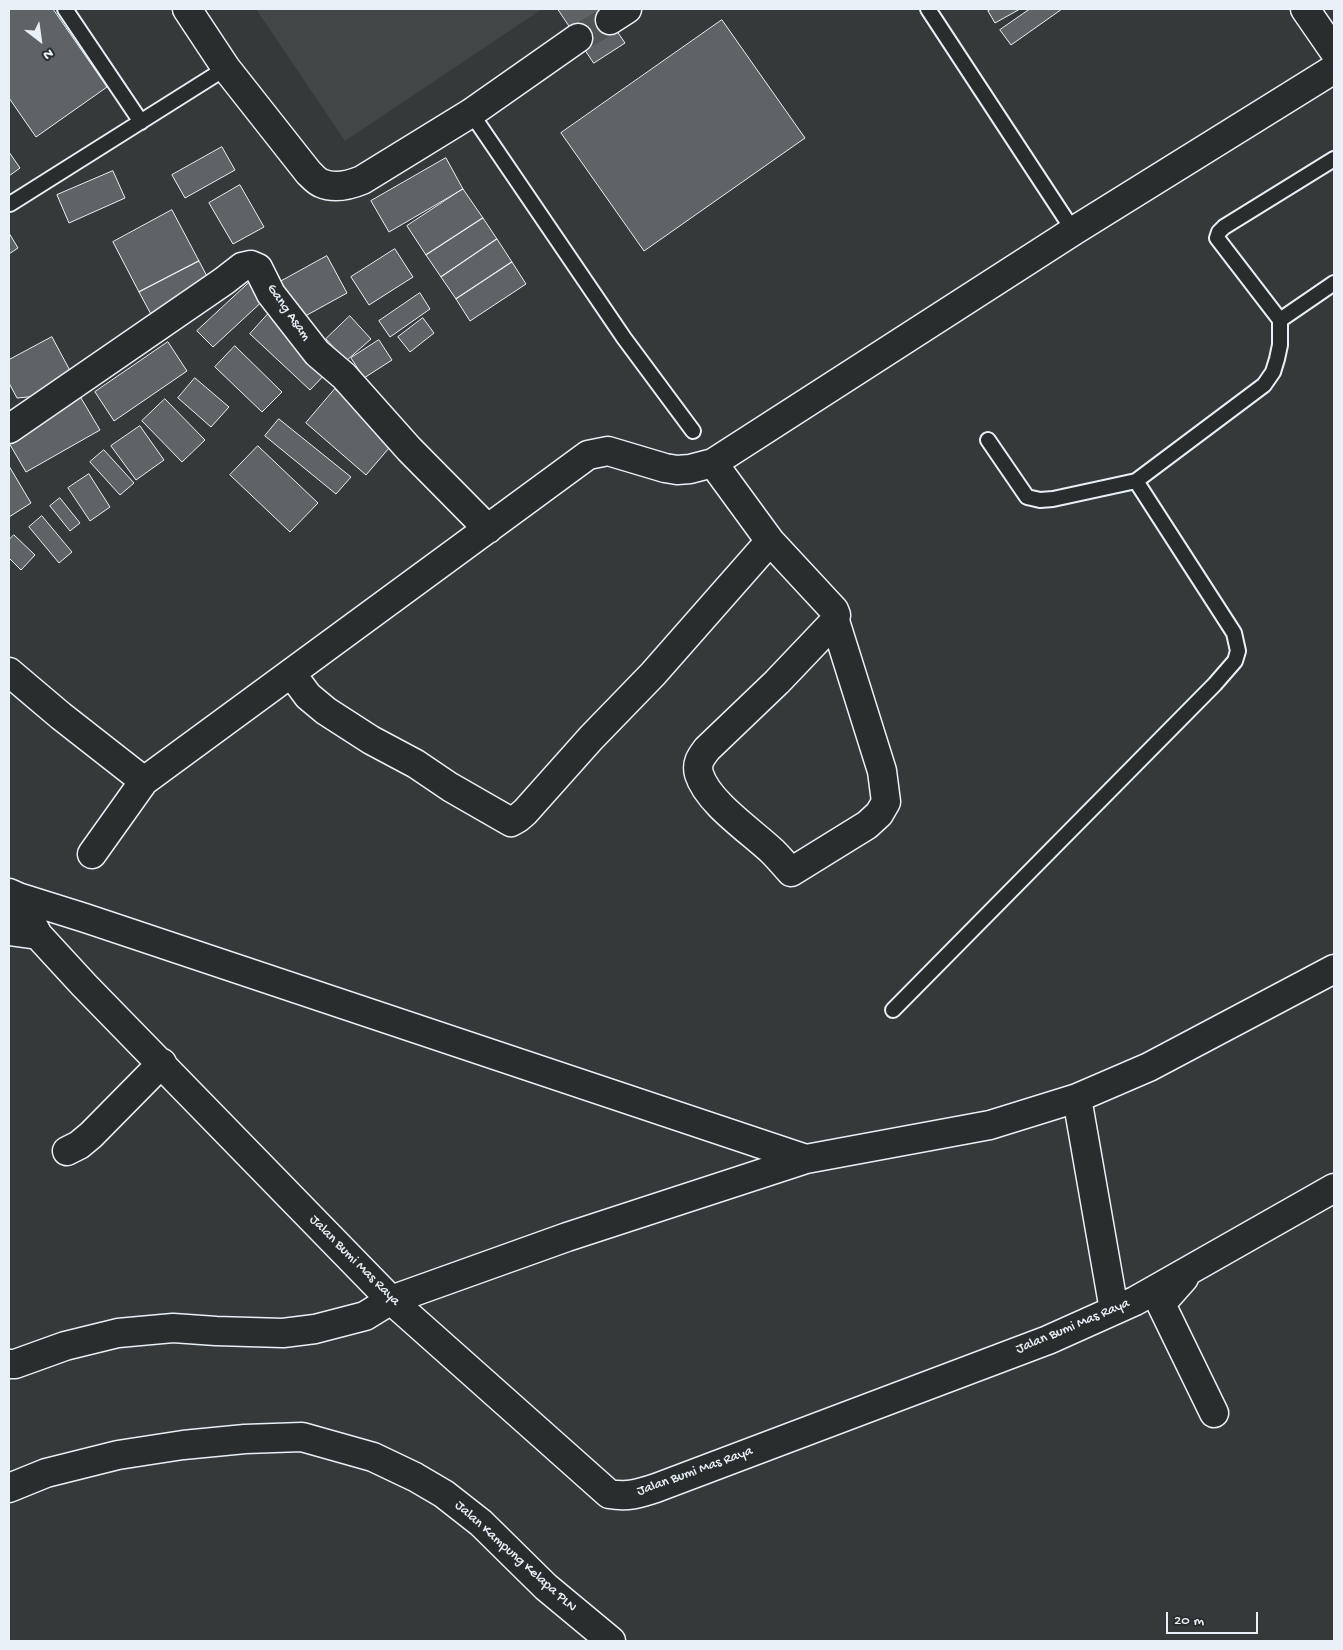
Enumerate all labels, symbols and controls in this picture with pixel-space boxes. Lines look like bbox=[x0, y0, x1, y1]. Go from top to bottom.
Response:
north arrow bbox=[15, 15, 65, 65]
text: N bbox=[40, 44, 56, 63]
street label: Gang Asam bbox=[262, 281, 314, 345]
street label: Jalan Bumi Mas Raya bbox=[305, 1212, 403, 1310]
street label: Jalan Bumi Mas Raya bbox=[1014, 1295, 1132, 1359]
street label: Jalan Bumi Mas Raya bbox=[635, 1443, 755, 1501]
street label: Jalan Kampung Kelapa PLN bbox=[450, 1498, 580, 1616]
scale bar bbox=[1168, 1602, 1260, 1634]
text: 20 m bbox=[1174, 1612, 1204, 1630]

